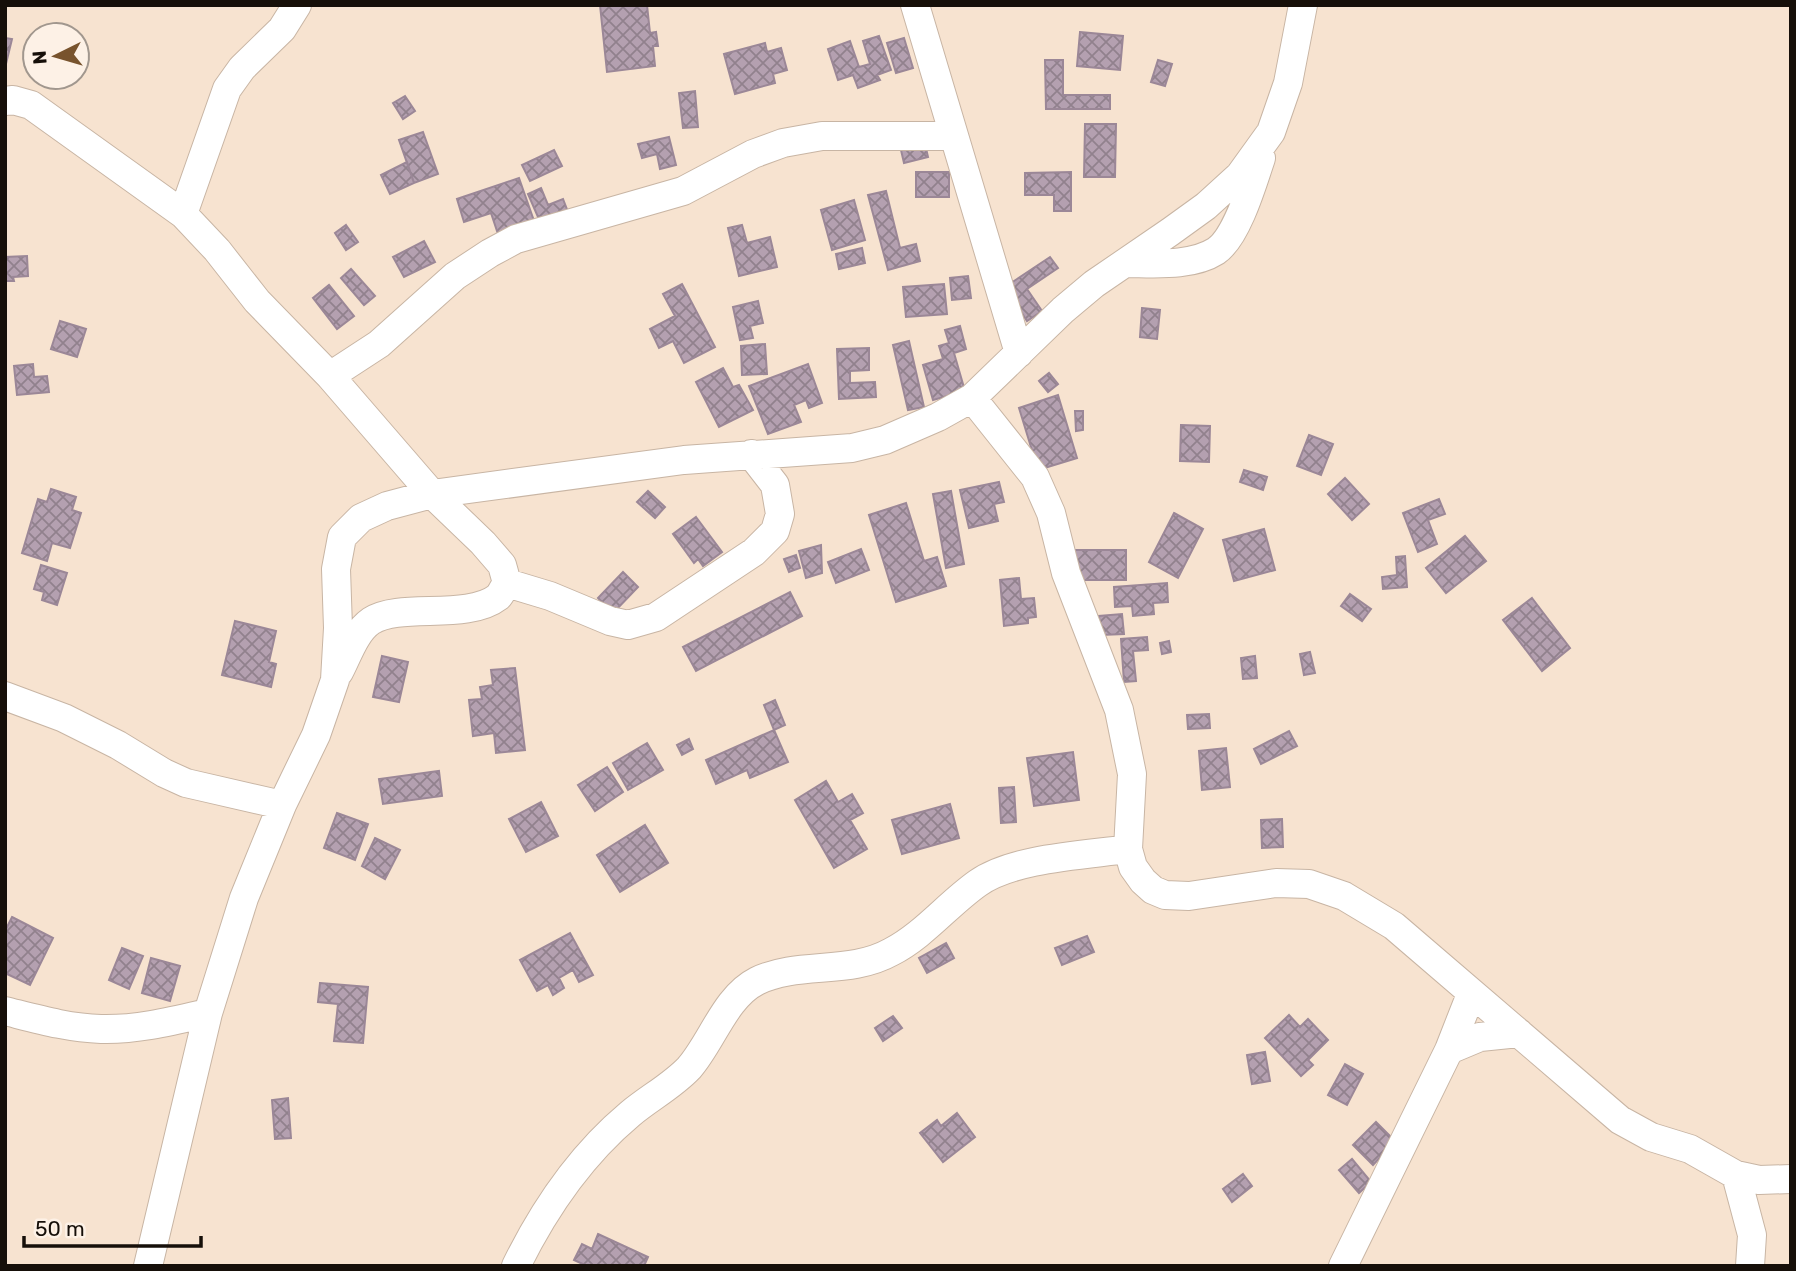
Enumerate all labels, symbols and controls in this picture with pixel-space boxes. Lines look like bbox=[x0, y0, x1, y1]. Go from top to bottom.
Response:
north arrow bbox=[21, 21, 91, 91]
text: N bbox=[28, 50, 52, 65]
scale bar bbox=[24, 1204, 201, 1248]
text: 50 m bbox=[35, 1216, 85, 1241]

